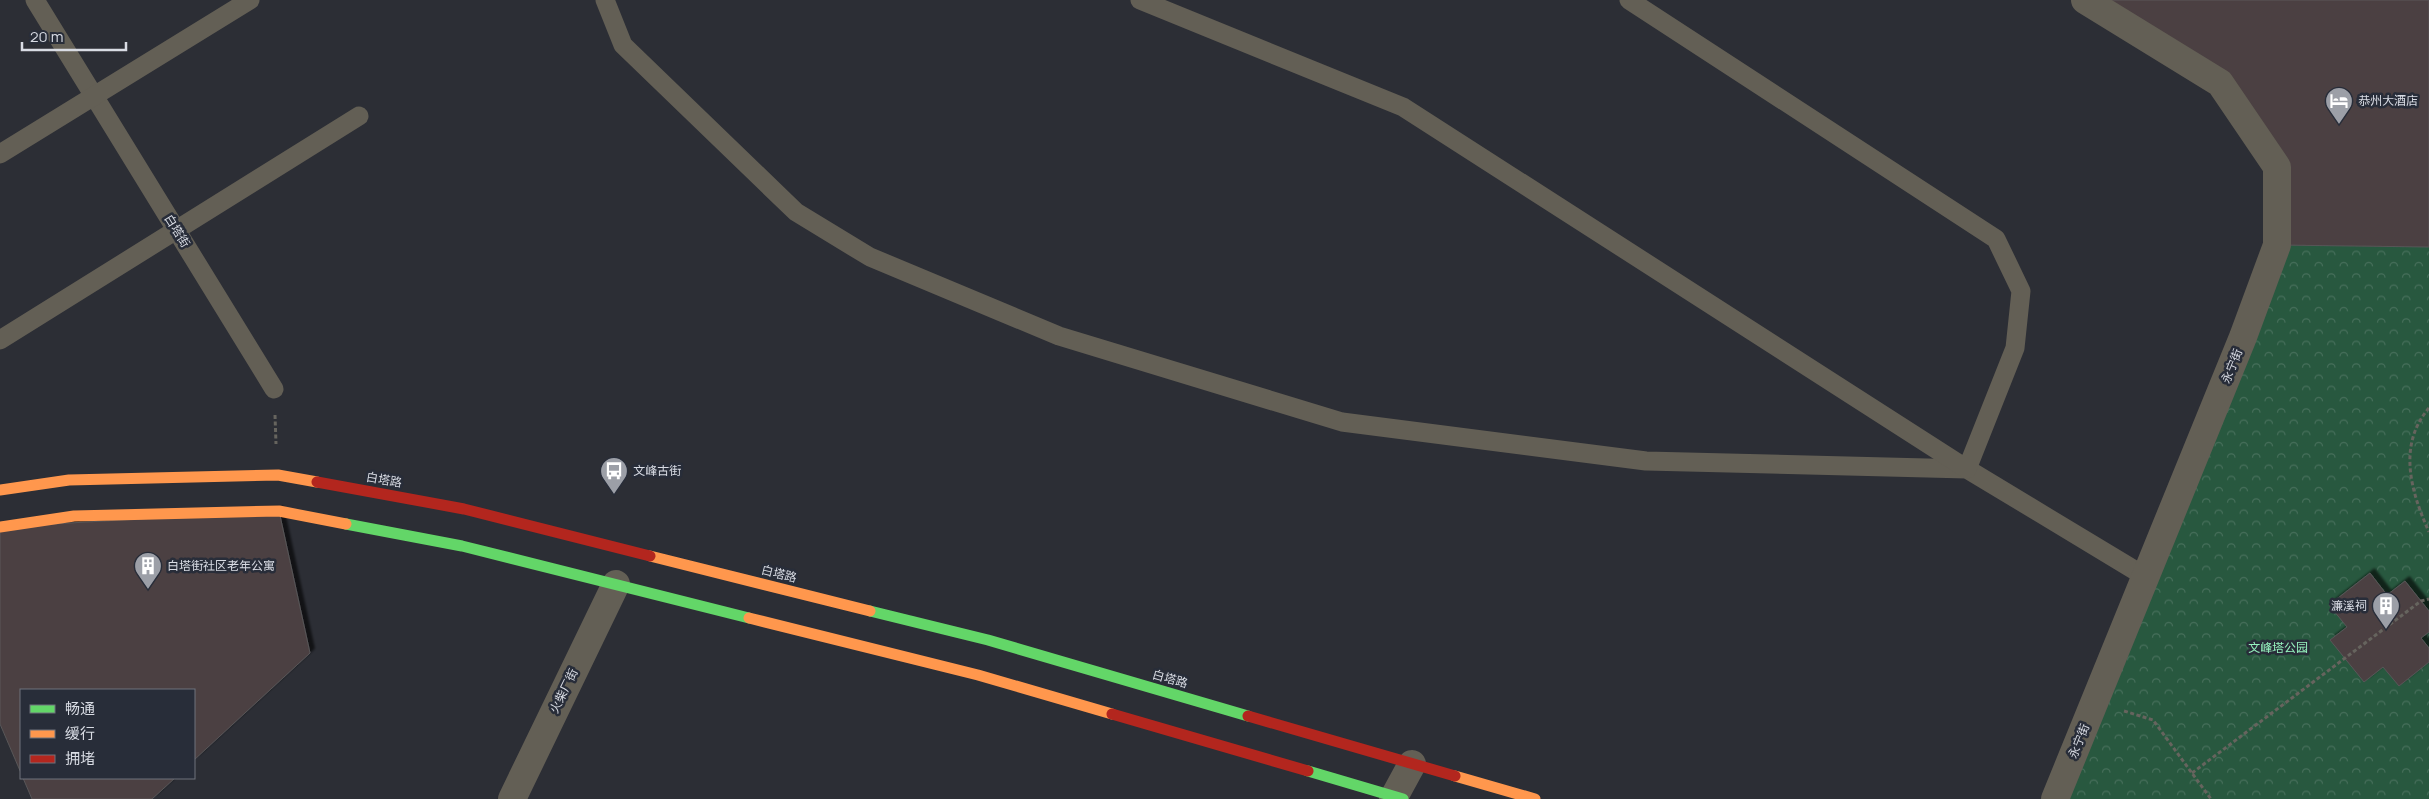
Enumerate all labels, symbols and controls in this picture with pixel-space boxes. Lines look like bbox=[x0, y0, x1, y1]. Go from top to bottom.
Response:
scale bar bbox=[22, 20, 126, 52]
text: 20 m bbox=[30, 26, 63, 47]
hotel icon: 恭州大酒店 bbox=[2324, 86, 2354, 125]
place label: 恭州大酒店 bbox=[2358, 92, 2418, 109]
street label: 白塔街 bbox=[161, 211, 194, 251]
street label: 永宁街 bbox=[2217, 346, 2246, 386]
bus stop icon: 文峰古街 bbox=[599, 456, 629, 495]
place label: 文峰古街 bbox=[633, 462, 681, 479]
street label: 白塔路 bbox=[365, 468, 403, 491]
building icon: 白塔街社区老年公寓 bbox=[133, 551, 163, 590]
place label: 白塔街社区老年公寓 bbox=[167, 557, 275, 574]
street label: 白塔路 bbox=[760, 561, 799, 586]
building icon: 濂溪祠 bbox=[2371, 591, 2401, 630]
place label: 濂溪祠 bbox=[2331, 597, 2367, 614]
park label: 文峰塔公园 bbox=[2248, 639, 2308, 656]
street label: 火柴厂街 bbox=[545, 665, 582, 716]
street label: 白塔路 bbox=[1150, 665, 1190, 692]
legend bbox=[20, 689, 195, 779]
text: 畅通 bbox=[65, 698, 95, 719]
street label: 永宁街 bbox=[2064, 721, 2093, 761]
text: 缓行 bbox=[65, 723, 95, 744]
text: 拥堵 bbox=[65, 748, 95, 769]

